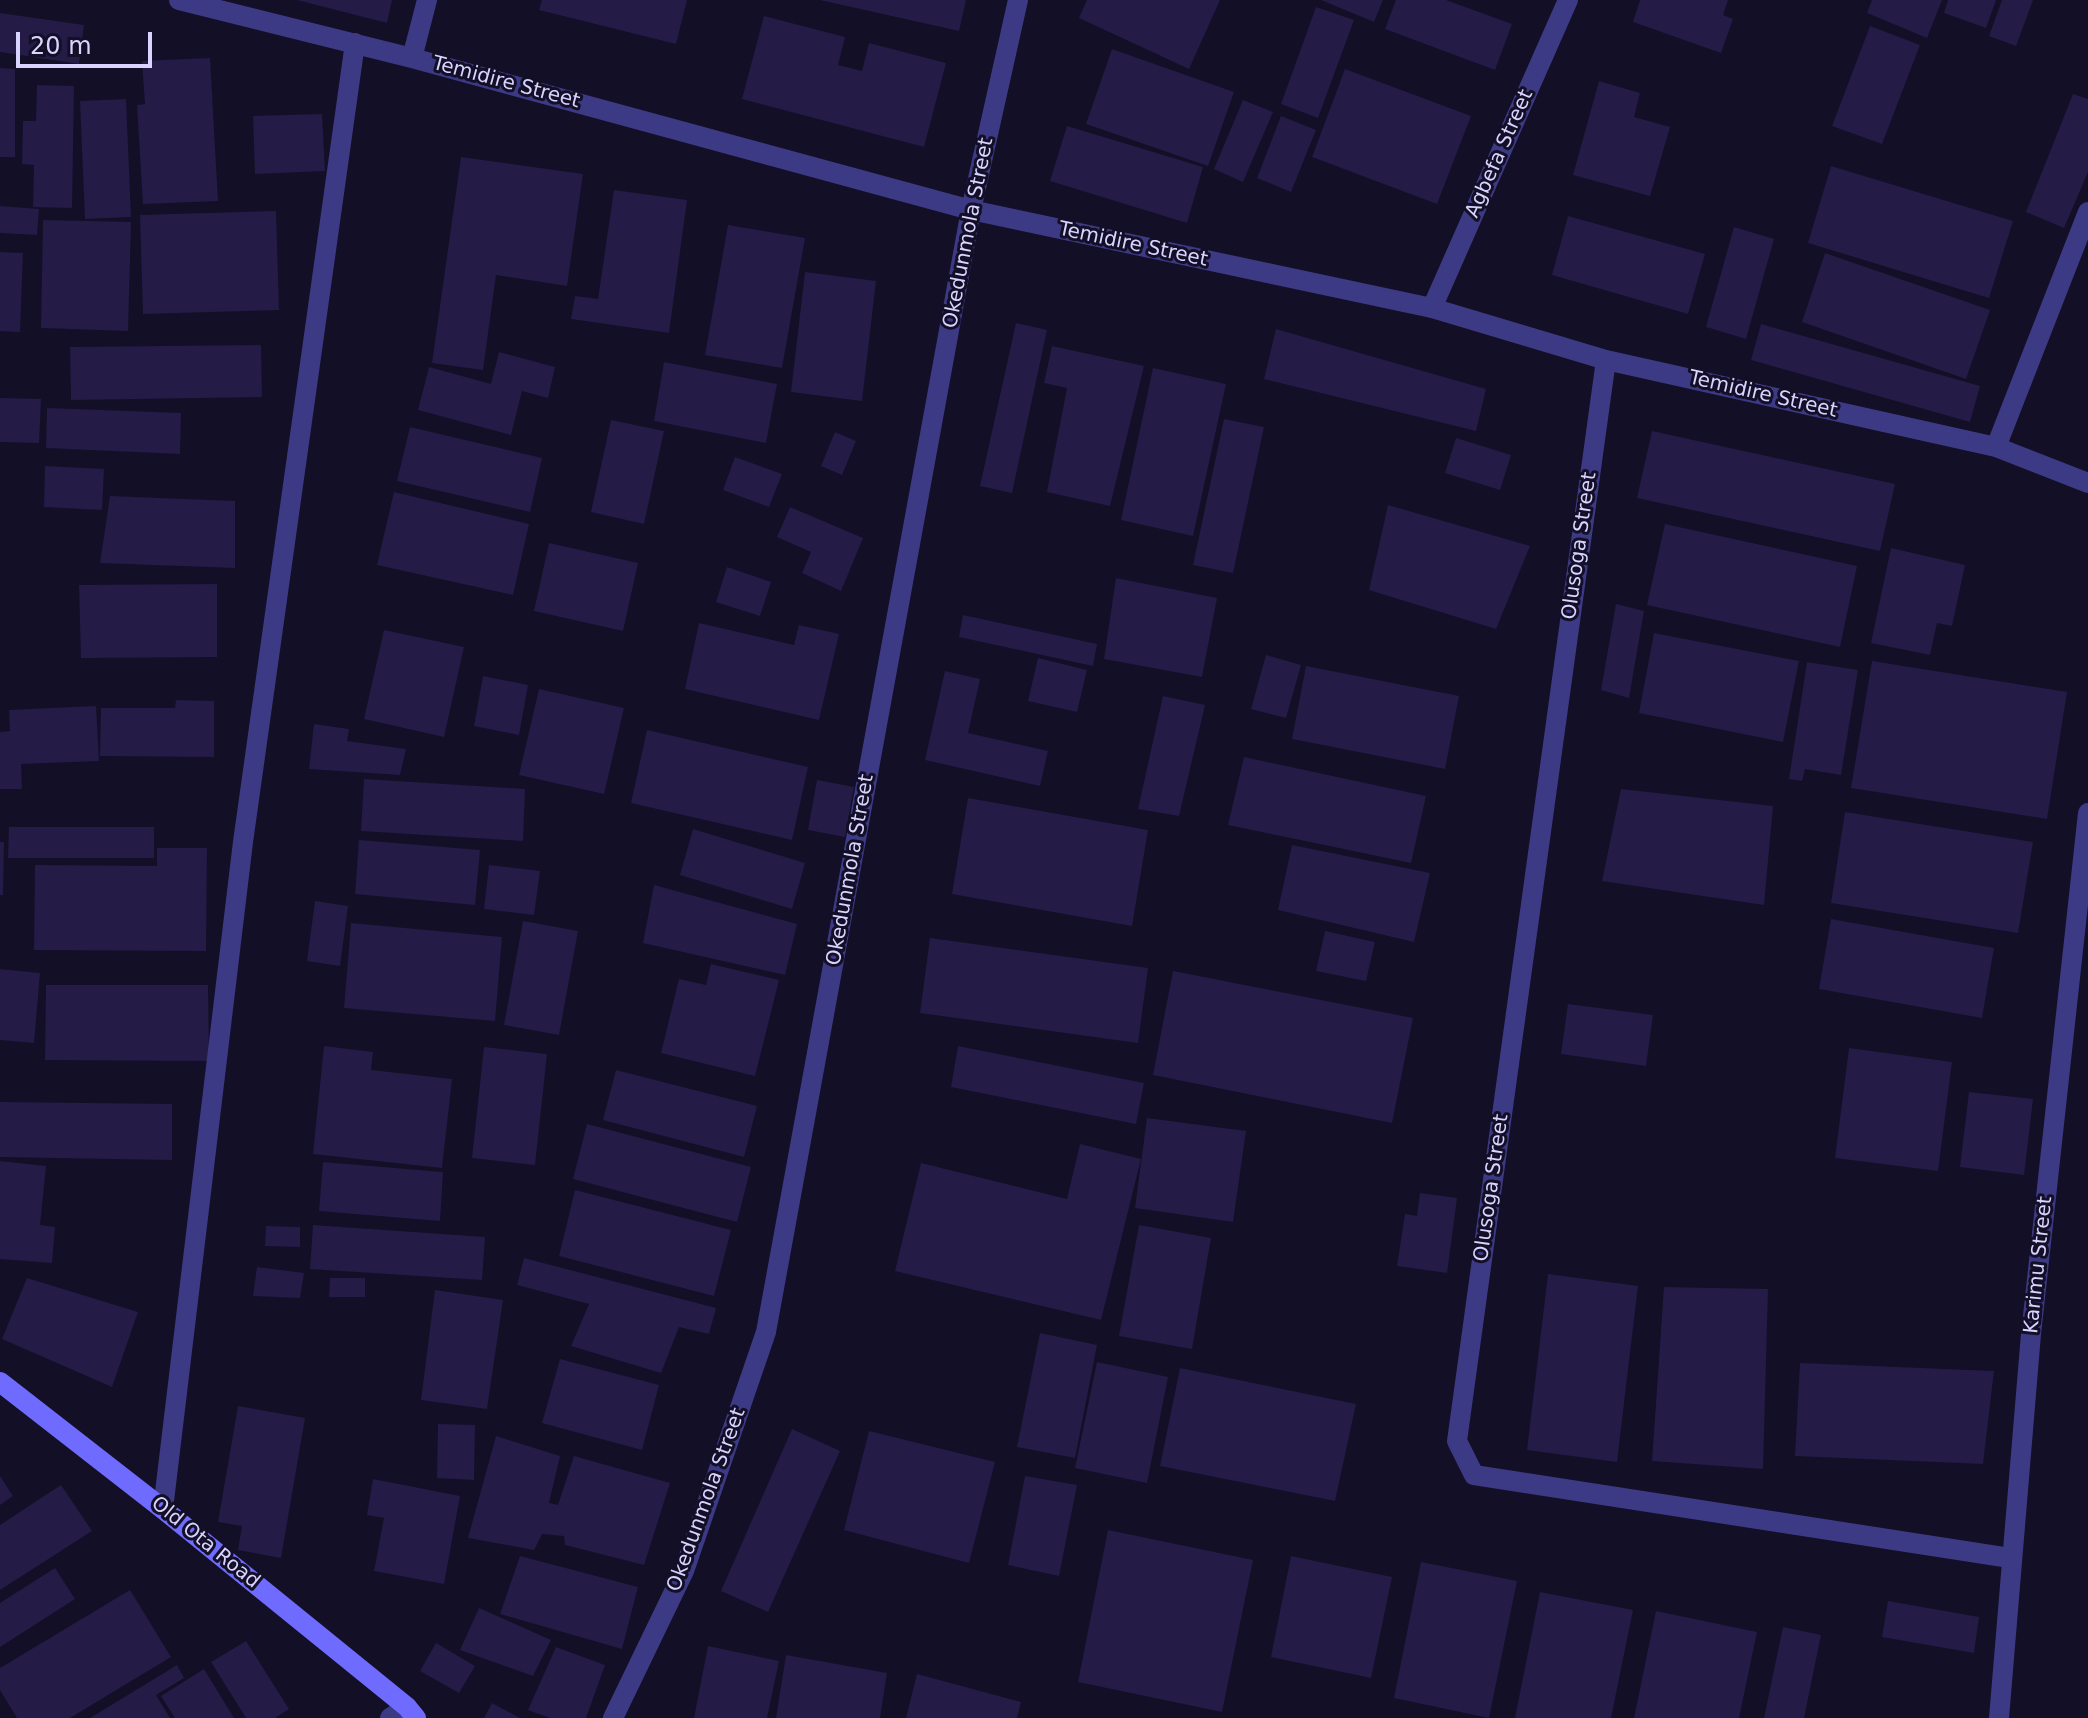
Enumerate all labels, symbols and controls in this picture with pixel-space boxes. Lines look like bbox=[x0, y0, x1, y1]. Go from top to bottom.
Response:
scale bar bbox=[20, 16, 156, 66]
text: 20 m bbox=[30, 32, 92, 60]
street label: Temidire Street bbox=[430, 52, 582, 114]
street label: Agbefa Street bbox=[1461, 86, 1539, 222]
street label: Okedunmola Street bbox=[939, 136, 999, 330]
street label: Temidire Street bbox=[1056, 217, 1210, 273]
street label: Temidire Street bbox=[1686, 366, 1840, 424]
street label: Olusoga Street bbox=[1558, 471, 1602, 621]
street label: Okedunmola Street bbox=[822, 773, 880, 967]
street label: Olusoga Street bbox=[1470, 1113, 1514, 1263]
street label: Karimu Street bbox=[2020, 1195, 2058, 1335]
street label: Okedunmola Street bbox=[663, 1405, 751, 1595]
street label: Old Ota Road bbox=[146, 1492, 264, 1594]

